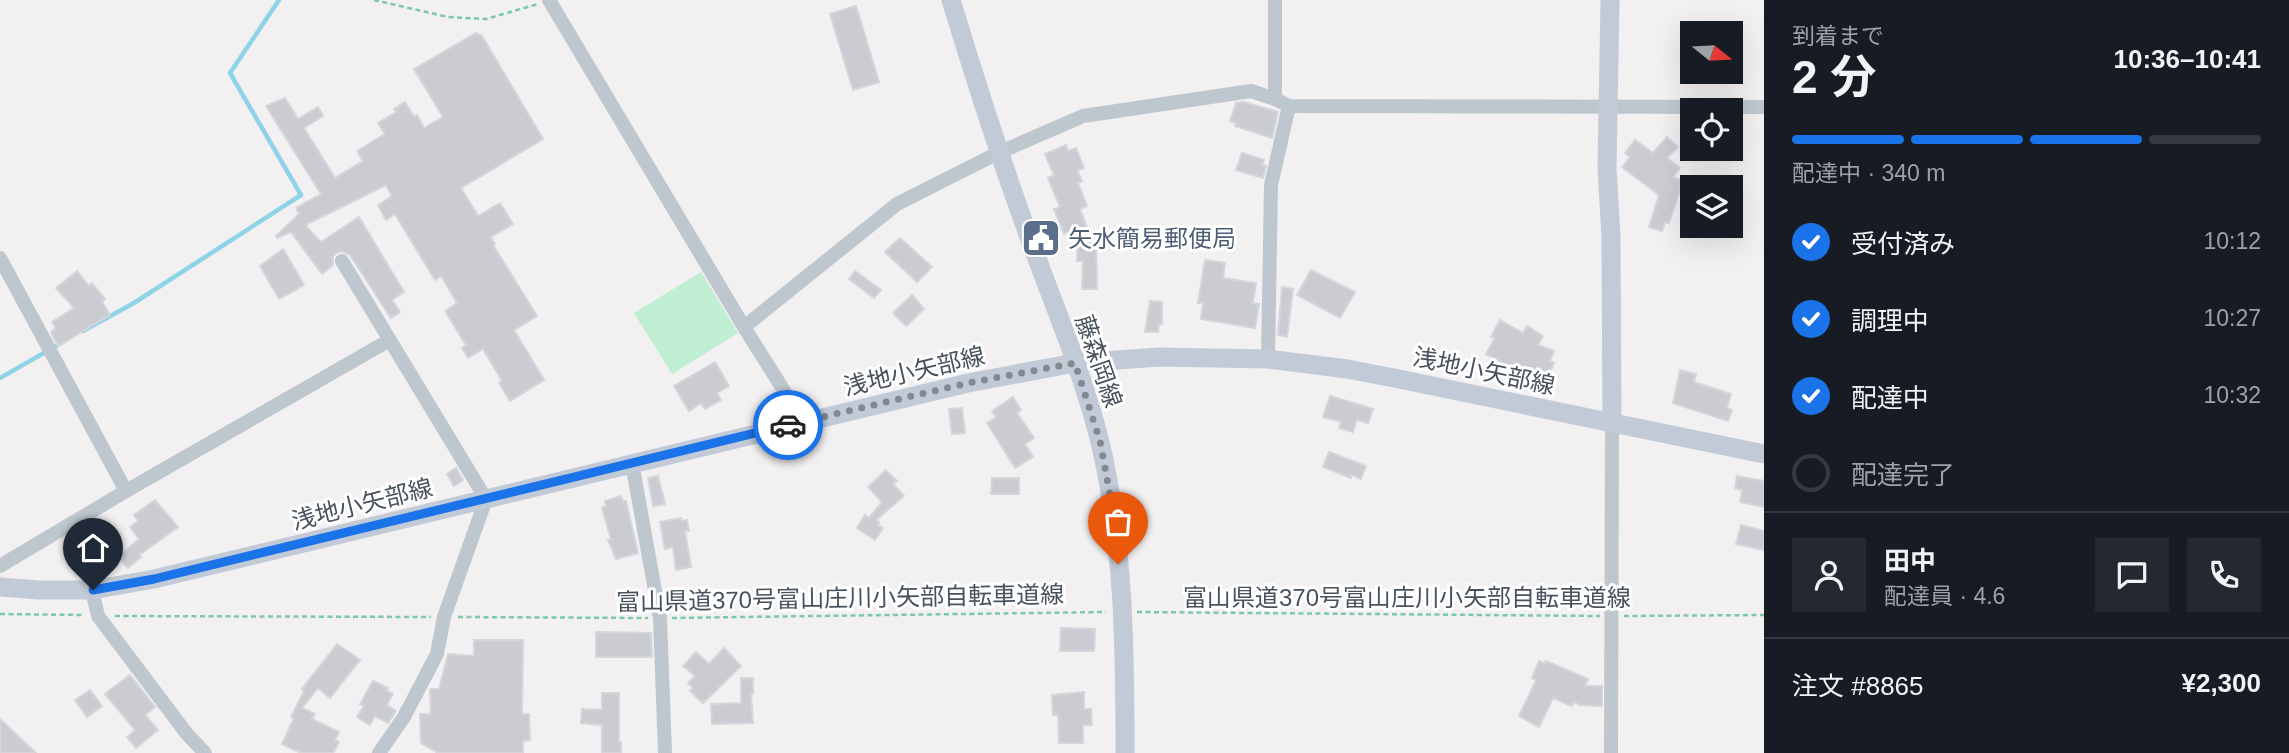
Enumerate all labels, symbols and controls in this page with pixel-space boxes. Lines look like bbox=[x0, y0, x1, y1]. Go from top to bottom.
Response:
north arrow bbox=[1680, 21, 1743, 84]
map controls bbox=[1680, 21, 1743, 238]
text: 到着まで bbox=[1792, 23, 1884, 49]
text: 10:36–10:41 bbox=[2114, 44, 2261, 74]
text: 2 分 bbox=[1792, 51, 1876, 103]
button: locate bbox=[1680, 98, 1743, 161]
text: 配達中 · 340 m bbox=[1792, 160, 1945, 186]
button: layers bbox=[1680, 175, 1743, 238]
public building icon: 矢水簡易郵便局 bbox=[1020, 217, 1062, 259]
icon: check bbox=[1792, 223, 1830, 261]
place label: 矢水簡易郵便局 bbox=[1068, 225, 1236, 252]
text: 10:12 bbox=[2203, 228, 2261, 254]
text: 受付済み bbox=[1851, 229, 1955, 259]
icon: check bbox=[1792, 300, 1830, 338]
text: 10:27 bbox=[2203, 305, 2261, 331]
text: 調理中 bbox=[1851, 306, 1929, 336]
street label: 藤森岡線 bbox=[1071, 311, 1127, 411]
street label: 浅地小矢部線 bbox=[841, 342, 987, 400]
street label: 浅地小矢部線 bbox=[1411, 343, 1557, 399]
icon: check bbox=[1792, 377, 1830, 415]
text: 10:32 bbox=[2203, 382, 2261, 408]
text: 配達中 bbox=[1851, 383, 1929, 413]
courier bbox=[753, 390, 823, 460]
icon: car bbox=[769, 406, 807, 444]
text: 配達完了 bbox=[1851, 460, 1955, 490]
street label: 浅地小矢部線 bbox=[289, 473, 435, 535]
pin bbox=[1088, 492, 1148, 564]
icon: bag bbox=[1099, 503, 1137, 541]
pin bbox=[63, 518, 123, 590]
icon: home bbox=[74, 529, 112, 567]
button: person bbox=[1792, 538, 1866, 612]
button: chat bbox=[2095, 538, 2169, 612]
button: phone bbox=[2187, 538, 2261, 612]
text: 田中 bbox=[1884, 546, 1936, 576]
street label: 富山県道370号富山庄川小矢部自転車道線 bbox=[616, 581, 1064, 615]
text: 配達員 · 4.6 bbox=[1884, 583, 2005, 609]
street label: 富山県道370号富山庄川小矢部自転車道線 bbox=[1183, 584, 1631, 611]
text: ¥2,300 bbox=[2181, 668, 2261, 698]
text: 注文 #8865 bbox=[1792, 671, 1924, 701]

